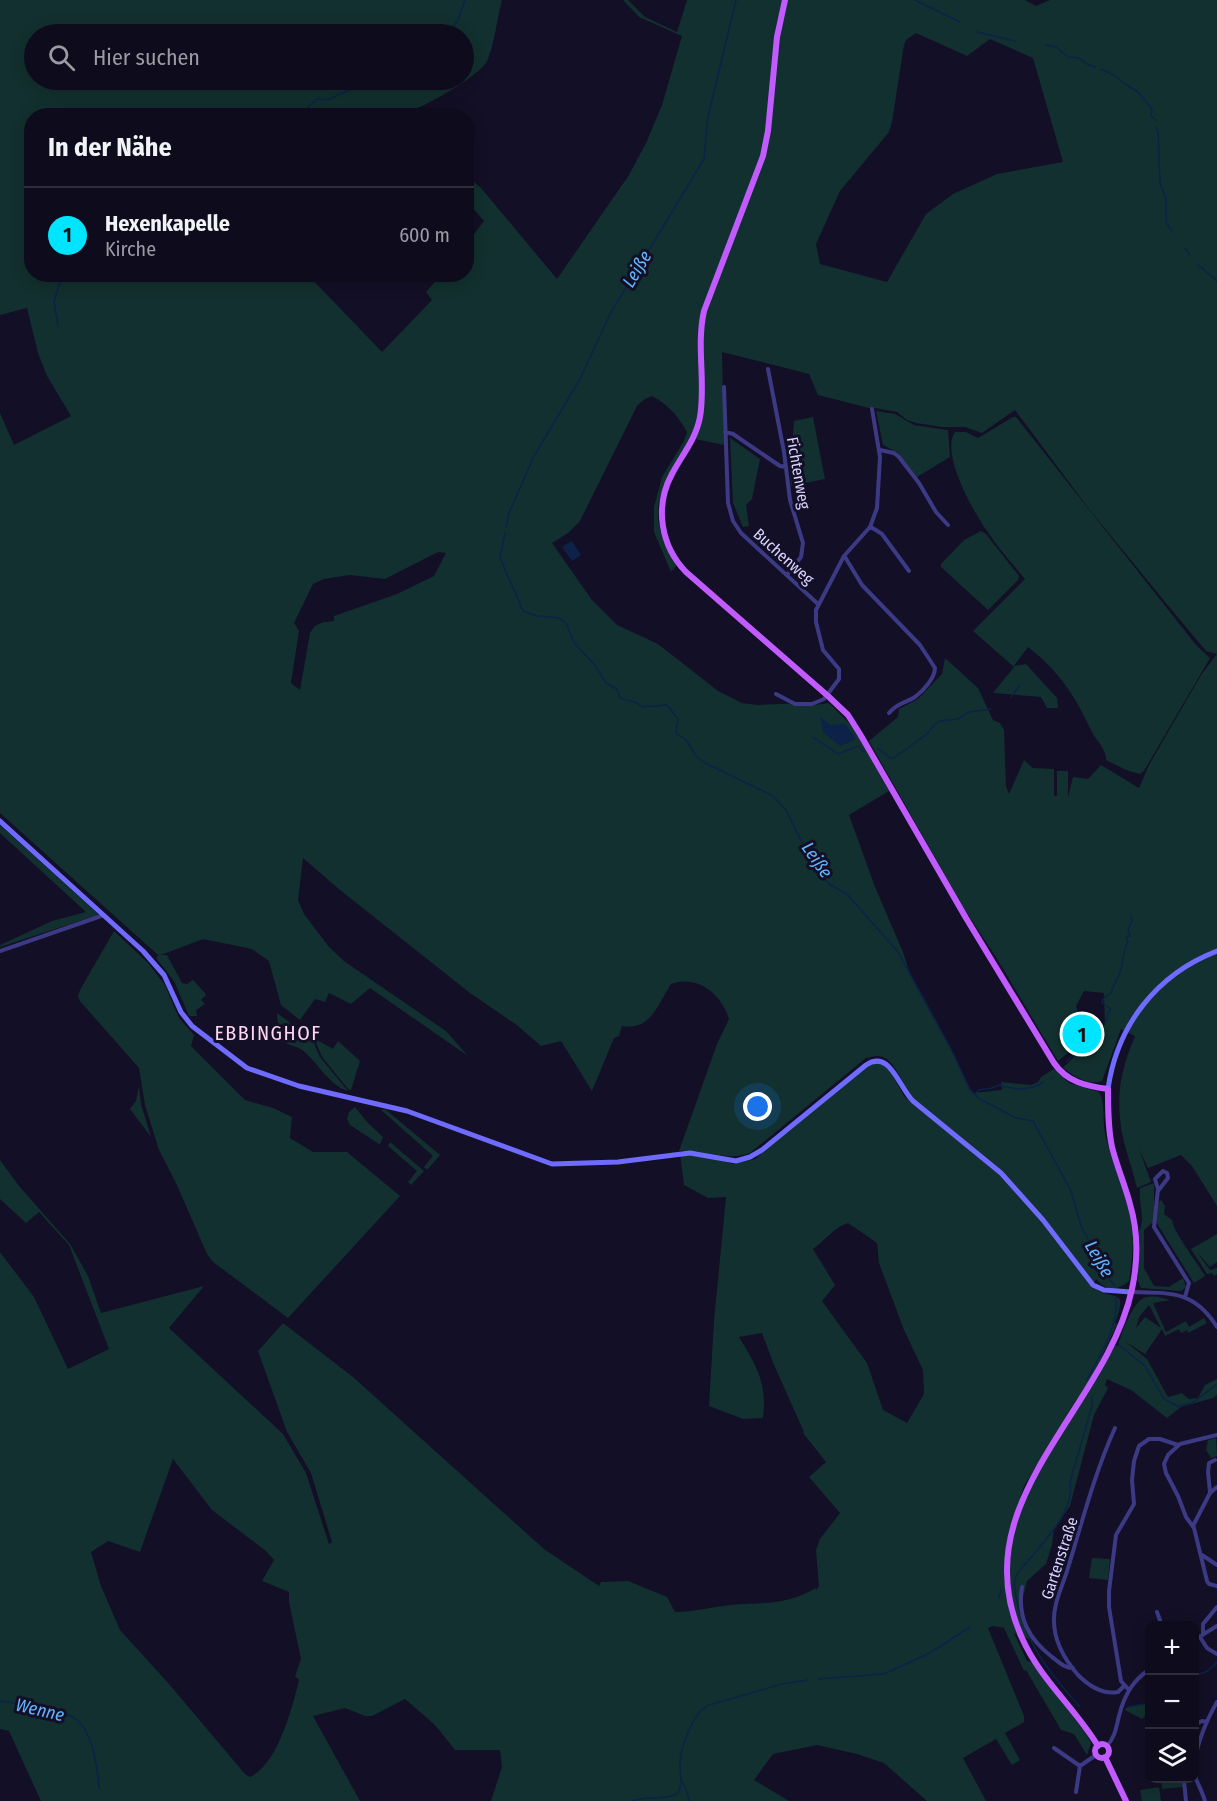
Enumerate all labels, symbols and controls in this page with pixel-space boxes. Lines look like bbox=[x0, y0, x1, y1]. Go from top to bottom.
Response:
search box bbox=[24, 24, 474, 90]
icon: search bbox=[45, 41, 78, 74]
text: Hier suchen bbox=[93, 44, 200, 71]
text: In der Nähe bbox=[48, 132, 172, 163]
text: Hexenkapelle bbox=[105, 210, 230, 237]
text: 1 bbox=[63, 223, 72, 247]
text: 600 m bbox=[399, 223, 450, 247]
text: Kirche bbox=[105, 237, 156, 261]
water label: Leiße bbox=[618, 246, 657, 291]
street label: Fichtenweg bbox=[783, 435, 814, 511]
street label: Buchenweg bbox=[750, 524, 818, 589]
water label: Leiße bbox=[797, 838, 837, 883]
pin: 1 bbox=[1062, 1012, 1102, 1056]
district label: EBBINGHOF bbox=[214, 1021, 322, 1045]
your location bbox=[743, 1092, 772, 1121]
water label: Leiße bbox=[1080, 1237, 1118, 1282]
street label: Gartenstraße bbox=[1037, 1515, 1082, 1602]
map controls bbox=[1145, 1621, 1199, 1783]
button: + bbox=[1145, 1621, 1199, 1675]
button: − bbox=[1145, 1675, 1199, 1729]
water label: Wenne bbox=[14, 1694, 67, 1726]
button: layers bbox=[1145, 1729, 1199, 1783]

